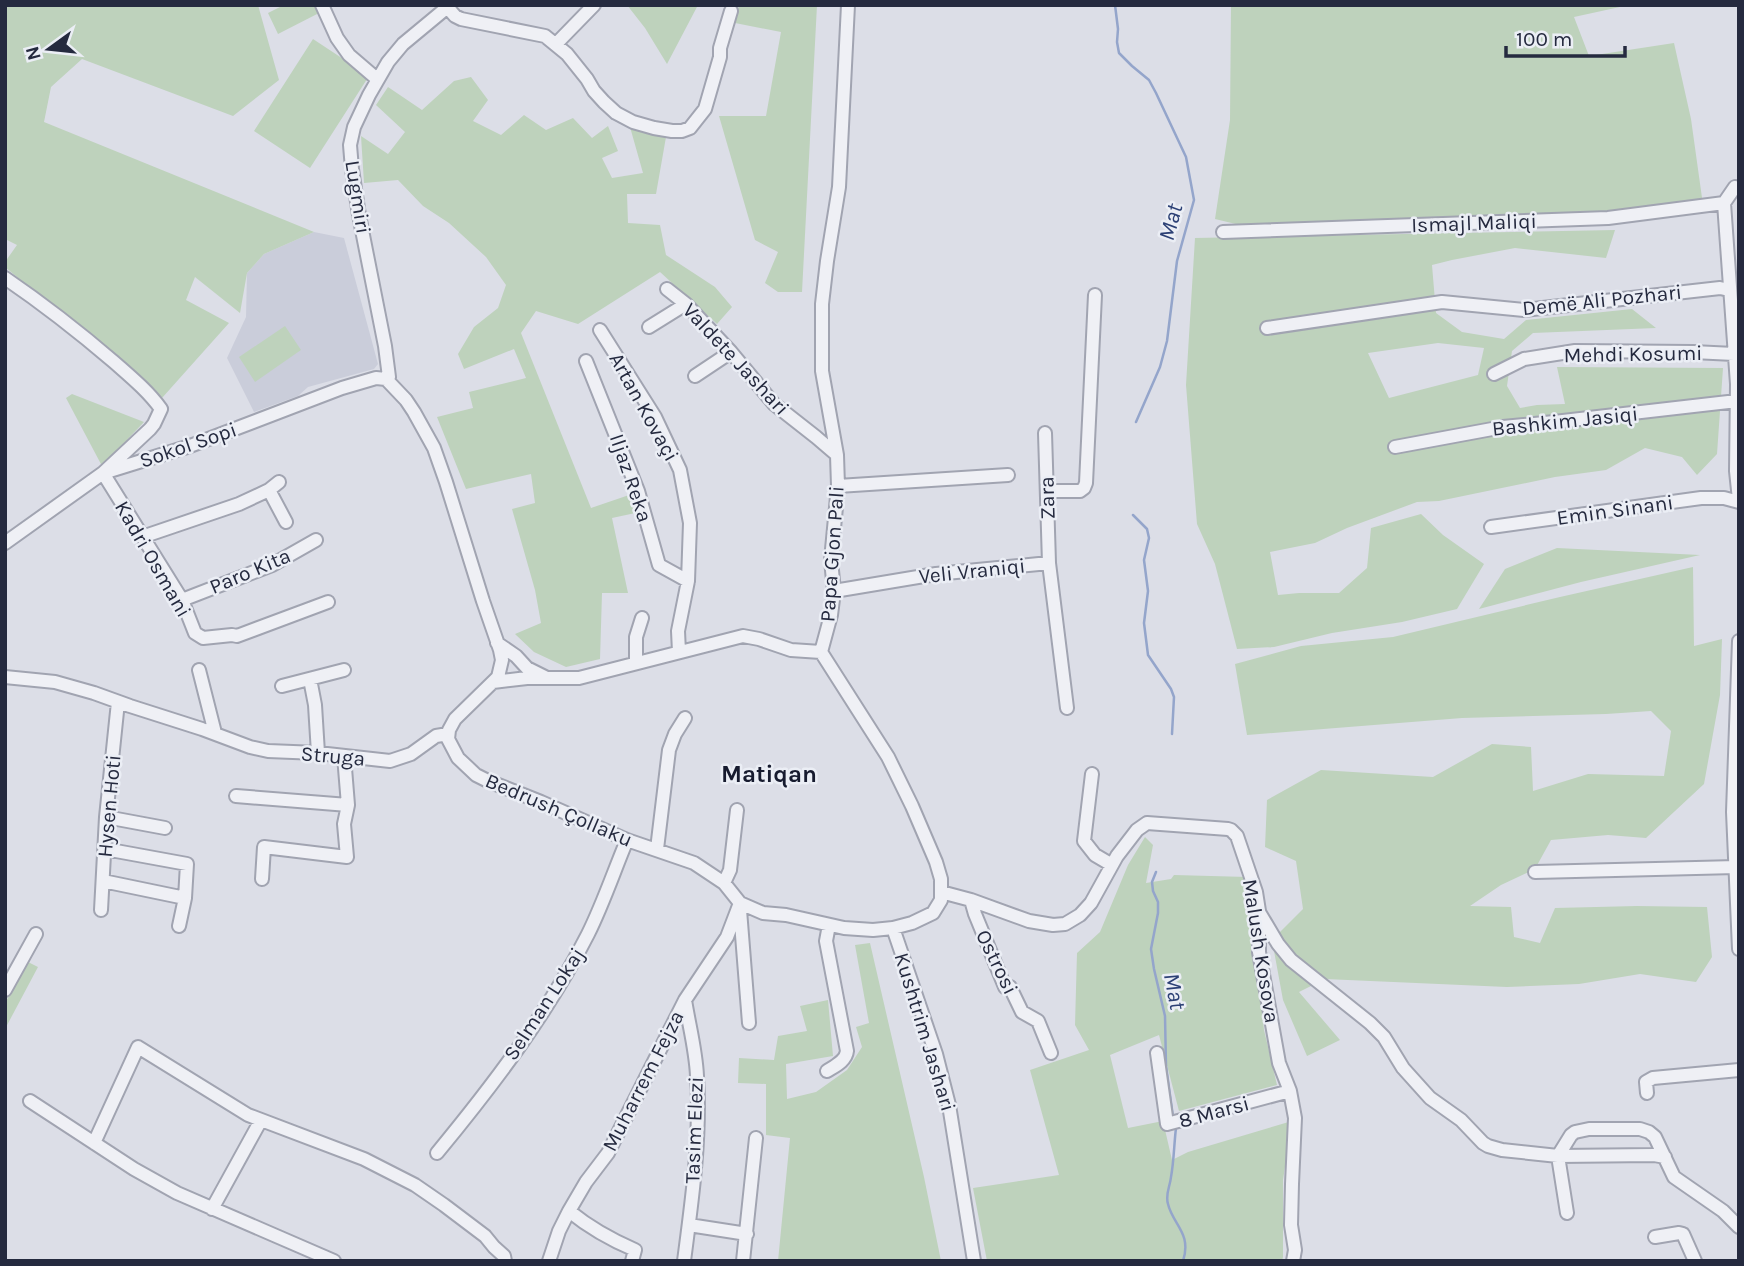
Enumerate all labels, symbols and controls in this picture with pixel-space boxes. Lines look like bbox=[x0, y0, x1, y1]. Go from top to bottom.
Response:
north arrow bbox=[14, 14, 84, 84]
scale bar bbox=[1506, 14, 1625, 58]
text: 100 m bbox=[1516, 27, 1573, 51]
text: N bbox=[21, 44, 46, 63]
street label: Lugmiri bbox=[340, 159, 376, 235]
water label: Mat bbox=[1153, 200, 1189, 243]
street label: Ismajl Maliqi bbox=[1411, 209, 1537, 237]
street label: Demë Ali Pozhari bbox=[1521, 280, 1683, 320]
street label: Valdete Jashari bbox=[678, 298, 794, 420]
street label: Mehdi Kosumi bbox=[1563, 341, 1703, 367]
street label: Artan Kovaçi bbox=[604, 349, 684, 465]
street label: Bashkim Jasiqi bbox=[1491, 401, 1639, 441]
street label: Sokol Sopi bbox=[136, 417, 240, 473]
street label: Iljaz Reka bbox=[605, 431, 657, 525]
street label: Zara bbox=[1034, 476, 1060, 520]
street label: Papa Gjon Pali bbox=[815, 485, 849, 623]
street label: Emin Sinani bbox=[1555, 490, 1675, 530]
street label: Kadri Osmani bbox=[110, 497, 196, 621]
street label: Paro Kita bbox=[206, 543, 294, 599]
street label: Veli Vraniqi bbox=[917, 553, 1027, 589]
street label: Struga bbox=[300, 741, 366, 771]
street label: Hysen Hoti bbox=[93, 754, 125, 858]
district label: Matiqan bbox=[721, 760, 817, 788]
street label: Bedrush Çollaku bbox=[482, 768, 636, 852]
street label: Malush Kosova bbox=[1238, 877, 1284, 1025]
street label: Ostrosi bbox=[971, 926, 1023, 998]
street label: Selman Lokaj bbox=[499, 943, 589, 1065]
street label: Kushtrim Jashari bbox=[889, 950, 961, 1114]
water label: Mat bbox=[1158, 970, 1192, 1013]
street label: Muharrem Fejza bbox=[597, 1007, 689, 1155]
street label: Tasim Elezi bbox=[680, 1076, 708, 1184]
street label: 8 Marsi bbox=[1176, 1091, 1252, 1133]

